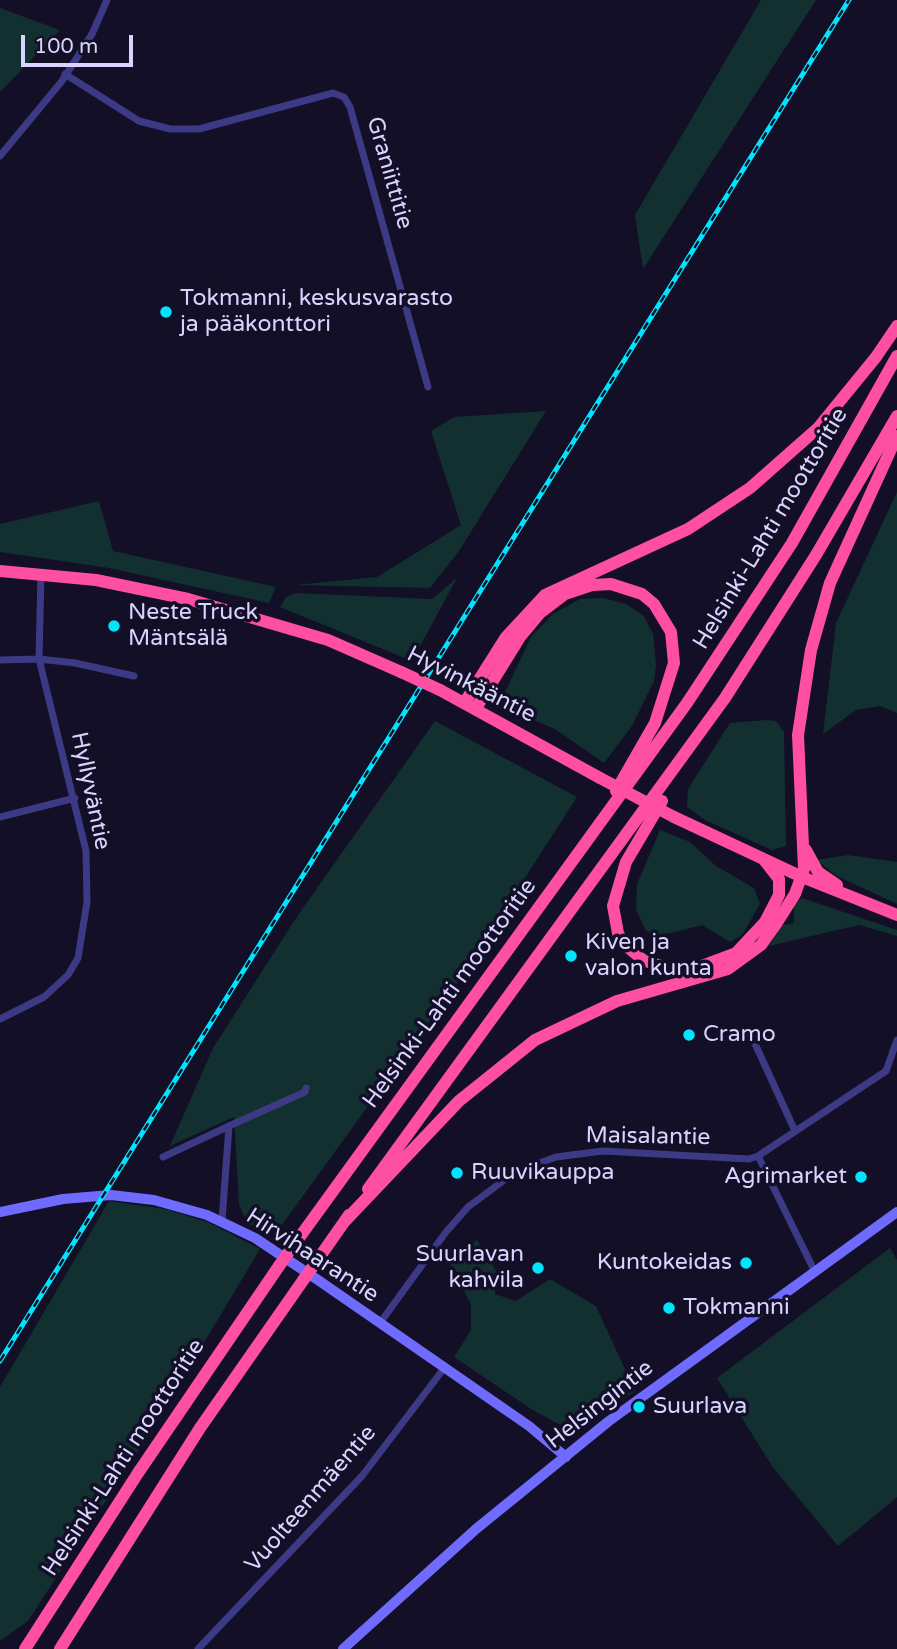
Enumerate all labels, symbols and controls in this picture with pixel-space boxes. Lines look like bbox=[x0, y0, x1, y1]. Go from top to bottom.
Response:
scale bar bbox=[24, 21, 136, 65]
text: 100 m bbox=[34, 34, 98, 59]
street label: Graniittitie bbox=[360, 114, 418, 232]
place label: Tokmanni, keskusvarasto ja pääkonttori bbox=[180, 285, 453, 339]
marker: Tokmanni, keskusvarasto ja pääkonttori bbox=[158, 304, 174, 320]
street label: Helsinki-Lahti moottoritie bbox=[688, 403, 854, 655]
place label: Neste Truck Mäntsälä bbox=[128, 599, 258, 653]
marker: Neste Truck Mäntsälä bbox=[106, 618, 122, 634]
street label: Hyvinkääntie bbox=[402, 641, 540, 729]
street label: Hyllyväntie bbox=[64, 730, 116, 852]
street label: Helsinki-Lahti moottoritie bbox=[357, 874, 543, 1114]
place label: Kiven ja valon kunta bbox=[585, 929, 712, 983]
marker: Kiven ja valon kunta bbox=[563, 948, 579, 964]
place label: Cramo bbox=[703, 1021, 776, 1049]
marker: Cramo bbox=[681, 1027, 697, 1043]
street label: Maisalantie bbox=[585, 1122, 711, 1152]
place label: Ruuvikauppa bbox=[471, 1159, 614, 1187]
place label: Agrimarket bbox=[724, 1163, 847, 1191]
marker: Ruuvikauppa bbox=[449, 1165, 465, 1181]
marker: Agrimarket bbox=[853, 1169, 869, 1185]
street label: Hirvihaarantie bbox=[241, 1203, 383, 1309]
place label: Suurlavan kahvila bbox=[416, 1241, 524, 1295]
place label: Kuntokeidas bbox=[597, 1249, 732, 1277]
marker: Kuntokeidas bbox=[738, 1255, 754, 1271]
marker: Suurlavan kahvila bbox=[530, 1260, 546, 1276]
place label: Tokmanni bbox=[683, 1294, 790, 1322]
marker: Tokmanni bbox=[661, 1300, 677, 1316]
street label: Helsinki-Lahti moottoritie bbox=[37, 1334, 211, 1582]
street label: Helsingintie bbox=[541, 1355, 659, 1455]
place label: Suurlava bbox=[653, 1393, 747, 1421]
marker: Suurlava bbox=[631, 1399, 647, 1415]
street label: Vuolteenmäentie bbox=[240, 1420, 382, 1578]

